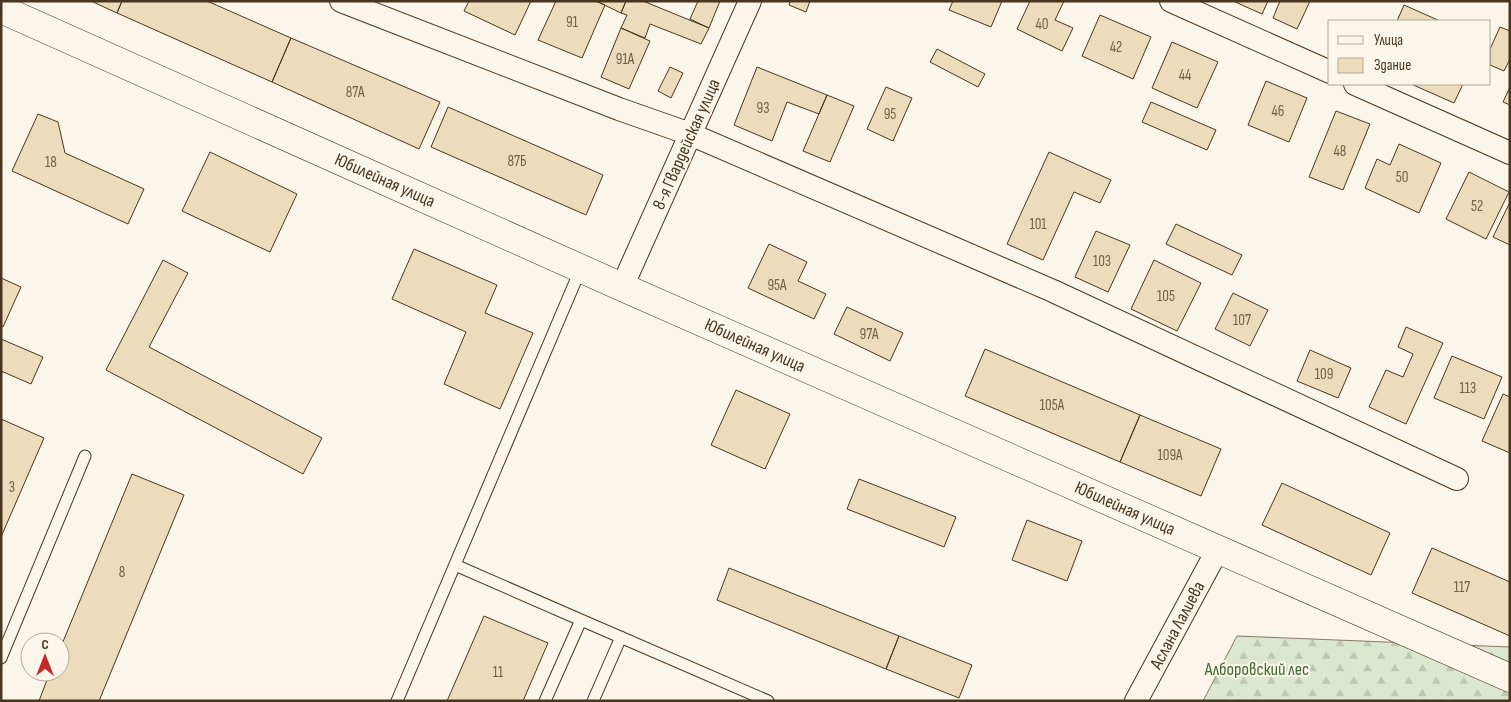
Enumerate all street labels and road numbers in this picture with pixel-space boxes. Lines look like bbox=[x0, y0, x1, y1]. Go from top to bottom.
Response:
street label: 8-я Гвардейская улица bbox=[648, 76, 725, 213]
street label: Юбилейная улица bbox=[331, 149, 438, 212]
street label: Юбилейная улица bbox=[701, 314, 808, 377]
street label: Юбилейная улица bbox=[1071, 477, 1178, 540]
street label: Аслана Лалиева bbox=[1145, 578, 1209, 674]

